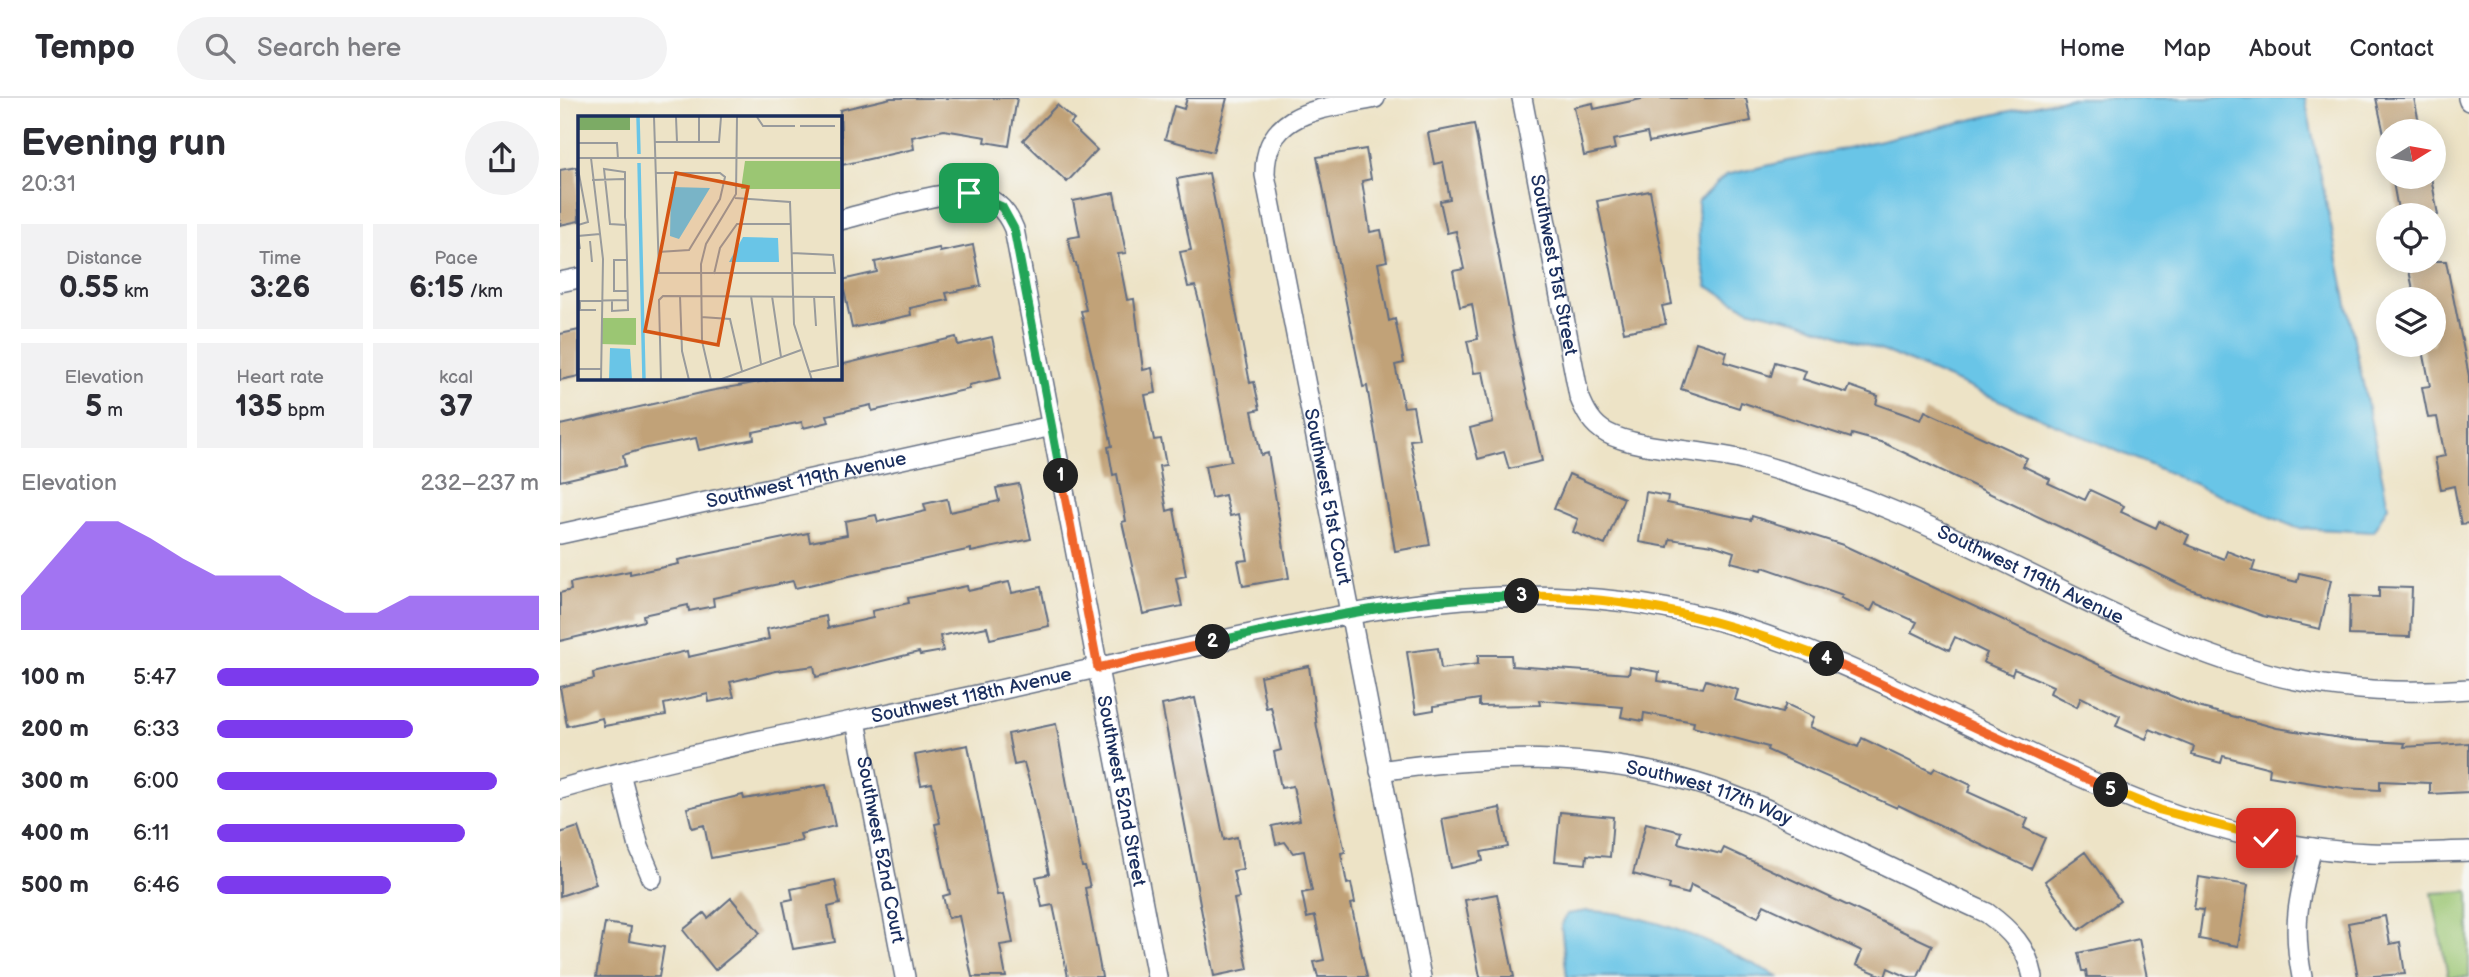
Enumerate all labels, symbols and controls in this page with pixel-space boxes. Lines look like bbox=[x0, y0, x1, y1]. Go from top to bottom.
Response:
search box bbox=[177, 17, 667, 80]
text: Tempo bbox=[35, 28, 135, 68]
icon: search bbox=[201, 29, 239, 67]
text: Search here bbox=[257, 33, 401, 64]
text: Home bbox=[2060, 34, 2125, 63]
text: Map bbox=[2163, 34, 2211, 63]
text: About bbox=[2249, 34, 2311, 63]
text: Contact bbox=[2349, 34, 2434, 63]
inset map bbox=[578, 116, 842, 380]
north arrow bbox=[2376, 119, 2446, 189]
map controls bbox=[2376, 119, 2446, 357]
text: Evening run bbox=[21, 121, 226, 166]
button: share bbox=[465, 121, 539, 195]
pin bbox=[939, 163, 999, 223]
text: 20:31 bbox=[21, 170, 76, 198]
street label: Southwest 51st Street bbox=[1525, 173, 1583, 358]
icon: arrive bbox=[950, 174, 988, 212]
button: locate bbox=[2376, 203, 2446, 273]
text: Distance bbox=[66, 247, 142, 270]
text: Time bbox=[259, 247, 301, 270]
text: Pace bbox=[434, 247, 478, 270]
text: 0.55 bbox=[59, 270, 119, 306]
text: 3:26 bbox=[250, 270, 310, 306]
text: 6:15 bbox=[409, 270, 464, 306]
text: km bbox=[119, 280, 149, 303]
text: /km bbox=[464, 280, 503, 303]
button: layers bbox=[2376, 287, 2446, 357]
text: Elevation bbox=[64, 366, 144, 389]
text: Heart rate bbox=[236, 366, 324, 389]
text: kcal bbox=[439, 366, 473, 389]
text: 5 bbox=[85, 389, 102, 425]
text: 135 bbox=[235, 389, 282, 425]
text: 37 bbox=[439, 389, 473, 425]
text: m bbox=[102, 399, 123, 422]
text: bpm bbox=[282, 399, 325, 422]
street label: Southwest 51st Court bbox=[1299, 406, 1356, 587]
street label: Southwest 119th Avenue bbox=[704, 447, 908, 513]
pin: 1 bbox=[1044, 458, 1078, 494]
text: 1 bbox=[1057, 464, 1065, 487]
text: Elevation bbox=[21, 469, 117, 497]
text: 232–237 m bbox=[421, 469, 539, 497]
street label: Southwest 119th Avenue bbox=[1934, 520, 2127, 629]
pin: 3 bbox=[1504, 578, 1539, 614]
text: 3 bbox=[1516, 584, 1527, 607]
pin: 2 bbox=[1196, 624, 1230, 660]
text: 2 bbox=[1207, 630, 1218, 653]
pin: 4 bbox=[1810, 642, 1844, 676]
text: 4 bbox=[1821, 647, 1832, 670]
street label: Southwest 118th Avenue bbox=[869, 662, 1074, 728]
text: 100 m bbox=[21, 663, 85, 691]
text: 5:47 bbox=[133, 663, 176, 691]
street label: Southwest 52nd Street bbox=[1092, 693, 1151, 888]
text: 200 m bbox=[21, 715, 89, 743]
text: 6:33 bbox=[133, 715, 180, 743]
street label: Southwest 52nd Court bbox=[852, 754, 910, 945]
street label: Southwest 117th Way bbox=[1624, 756, 1796, 831]
text: 300 m bbox=[21, 767, 89, 795]
text: 6:00 bbox=[133, 767, 179, 795]
pin: 5 bbox=[2094, 772, 2128, 808]
text: 5 bbox=[2105, 778, 2116, 801]
pin bbox=[2236, 808, 2296, 868]
text: 400 m bbox=[21, 819, 89, 847]
text: 6:11 bbox=[133, 819, 170, 847]
icon: check bbox=[2247, 819, 2285, 857]
text: 500 m bbox=[21, 871, 89, 899]
text: 6:46 bbox=[133, 871, 180, 899]

